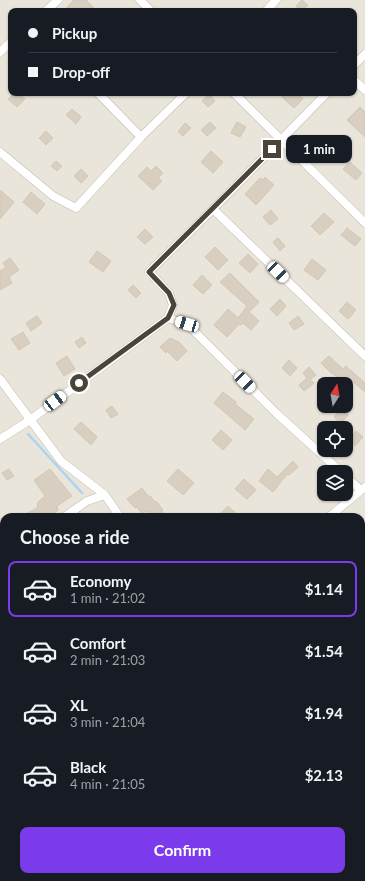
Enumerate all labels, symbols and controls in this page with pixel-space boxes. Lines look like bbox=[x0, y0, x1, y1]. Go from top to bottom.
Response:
text: Pickup bbox=[52, 24, 97, 42]
text: Drop-off bbox=[52, 63, 110, 81]
callout: 1 min bbox=[286, 135, 352, 163]
route end bbox=[263, 140, 281, 158]
text: 1 min bbox=[303, 141, 335, 157]
car bbox=[265, 259, 291, 285]
car bbox=[174, 315, 200, 333]
car bbox=[232, 369, 258, 395]
route start bbox=[70, 374, 88, 392]
north arrow bbox=[317, 377, 353, 413]
map controls bbox=[317, 377, 353, 501]
car bbox=[42, 389, 68, 413]
button: locate bbox=[317, 421, 353, 457]
button: layers bbox=[317, 465, 353, 501]
text: Choose a ride bbox=[20, 526, 129, 548]
icon: car bbox=[22, 571, 58, 607]
text: Economy bbox=[70, 572, 131, 590]
text: $1.14 bbox=[305, 580, 343, 598]
text: 1 min · 21:02 bbox=[70, 590, 145, 606]
icon: car bbox=[22, 633, 58, 669]
text: Comfort bbox=[70, 634, 126, 652]
text: $1.54 bbox=[305, 642, 343, 660]
text: 2 min · 21:03 bbox=[70, 652, 145, 668]
icon: car bbox=[22, 695, 58, 731]
text: XL bbox=[70, 696, 88, 714]
text: $1.94 bbox=[305, 704, 343, 722]
text: 3 min · 21:04 bbox=[70, 714, 145, 730]
icon: car bbox=[22, 757, 58, 793]
text: Black bbox=[70, 758, 106, 776]
text: $2.13 bbox=[305, 766, 343, 784]
text: 4 min · 21:05 bbox=[70, 776, 145, 792]
button: Confirm bbox=[20, 827, 345, 873]

